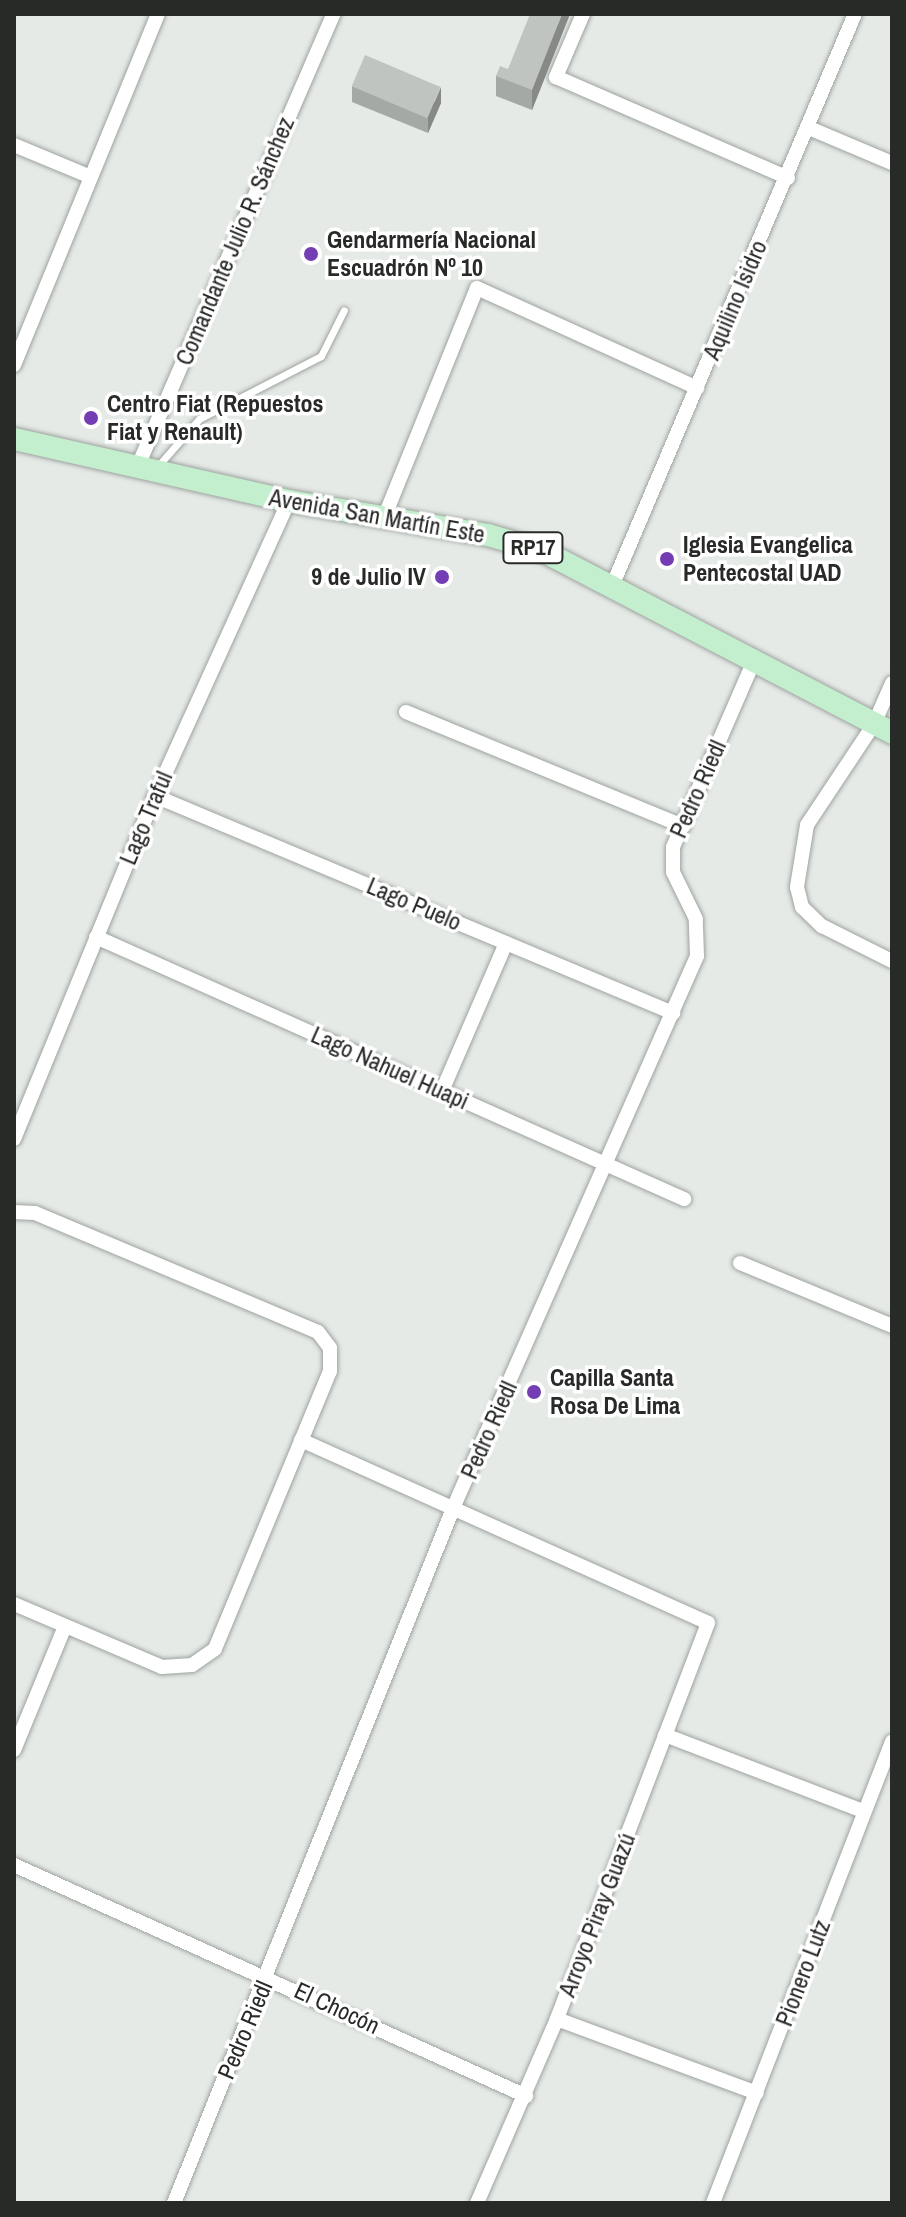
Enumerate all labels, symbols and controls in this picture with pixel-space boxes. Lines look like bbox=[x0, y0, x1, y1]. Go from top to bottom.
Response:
street label: Comandante Julio R. Sánchez bbox=[170, 113, 300, 369]
place label: Gendarmería Nacional Escuadrón Nº 10 bbox=[327, 226, 536, 282]
street label: Aquilino Isidro bbox=[697, 236, 773, 364]
marker: Gendarmería Nacional Escuadrón Nº 10 bbox=[302, 245, 320, 263]
place label: Centro Fiat (Repuestos Fiat y Renault) bbox=[107, 390, 324, 446]
marker: Centro Fiat (Repuestos Fiat y Renault) bbox=[82, 409, 100, 427]
street label: Avenida San Martín Este bbox=[267, 483, 487, 549]
road number: RP17 bbox=[501, 530, 565, 566]
place label: Iglesia Evangelica Pentecostal UAD bbox=[683, 531, 853, 587]
marker: Iglesia Evangelica Pentecostal UAD bbox=[658, 550, 676, 568]
place label: 9 de Julio IV bbox=[311, 563, 426, 591]
marker: 9 de Julio IV bbox=[433, 568, 451, 586]
street label: Pedro Riedl bbox=[664, 736, 732, 842]
street label: Lago Traful bbox=[113, 767, 179, 869]
street label: Lago Puelo bbox=[363, 871, 465, 937]
street label: Lago Nahuel Huapi bbox=[307, 1020, 473, 1116]
place label: Capilla Santa Rosa De Lima bbox=[550, 1364, 680, 1420]
street label: Pedro Riedl bbox=[455, 1377, 523, 1483]
marker: Capilla Santa Rosa De Lima bbox=[525, 1383, 543, 1401]
street label: Arroyo Piray Guazú bbox=[553, 1829, 641, 2001]
street label: Pionero Lutz bbox=[770, 1916, 836, 2030]
street label: El Chocón bbox=[290, 1976, 384, 2040]
street label: Pedro Riedl bbox=[211, 1977, 279, 2083]

